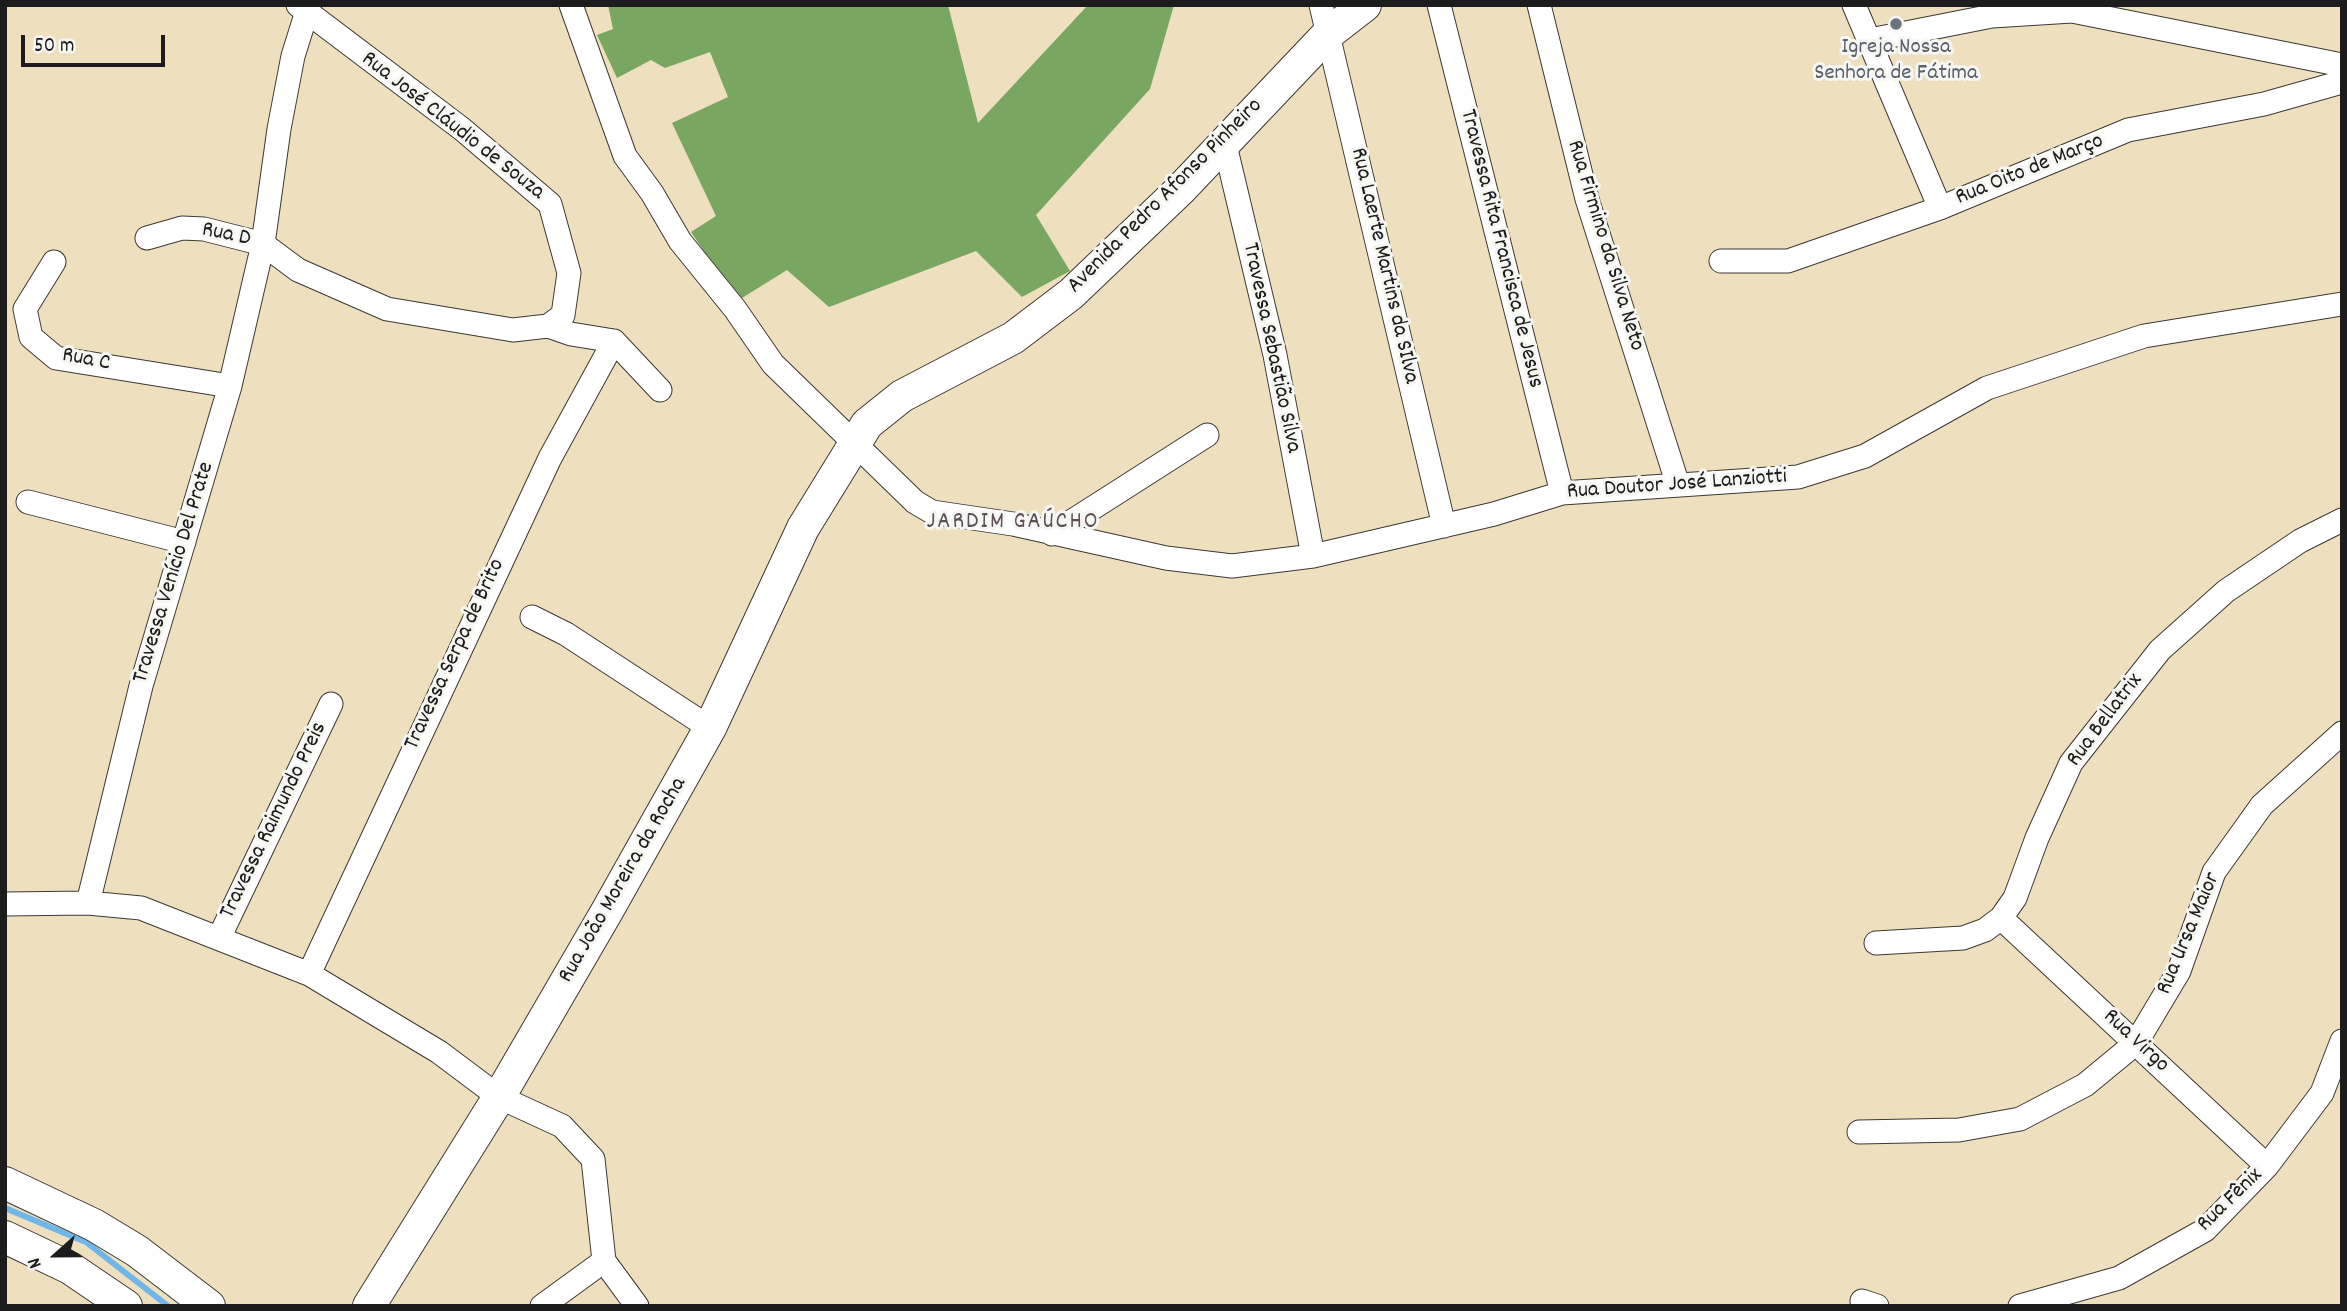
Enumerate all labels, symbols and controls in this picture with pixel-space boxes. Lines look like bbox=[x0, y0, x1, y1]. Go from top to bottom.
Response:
marker: Igreja Nossa Senhora de Fátima bbox=[1888, 16, 1904, 32]
scale bar bbox=[24, 21, 168, 65]
text: 50 m bbox=[34, 32, 74, 62]
place label: Igreja Nossa Senhora de Fátima bbox=[1814, 35, 1978, 89]
street label: Rua José Cláudio de Souza bbox=[355, 47, 549, 207]
street label: Avenida Pedro Afonso Pinheiro bbox=[1063, 94, 1269, 300]
street label: Travessa Rita Francisca de Jesus bbox=[1452, 107, 1548, 391]
street label: Rua Oito de Março bbox=[1952, 129, 2108, 213]
street label: Rua Firmino da Silva Neto bbox=[1559, 137, 1649, 355]
street label: Rua Laerte Martins da SIlva bbox=[1342, 146, 1424, 386]
street label: Rua D bbox=[199, 217, 253, 255]
street label: Travessa Sebastião Silva bbox=[1234, 240, 1306, 456]
street label: Rua C bbox=[60, 343, 112, 379]
street label: Travessa Venício Del Prate bbox=[128, 459, 222, 687]
street label: Rua Doutor José Lanziotti bbox=[1566, 465, 1788, 507]
district label: JARDIM GAÚCHO bbox=[928, 510, 1098, 538]
street label: Travessa Serpa de Brito bbox=[400, 555, 512, 755]
street label: Rua Bellatrix bbox=[2062, 669, 2150, 773]
street label: Travessa Raimundo Preis bbox=[215, 718, 335, 924]
street label: Rua João Moreira da Rocha bbox=[554, 773, 694, 989]
street label: Rua Ursa Maior bbox=[2152, 869, 2228, 999]
street label: Rua Virgo bbox=[2096, 1004, 2174, 1080]
street label: Rua Fênix bbox=[2192, 1163, 2270, 1239]
north arrow bbox=[21, 1220, 91, 1290]
text: N bbox=[22, 1253, 50, 1272]

